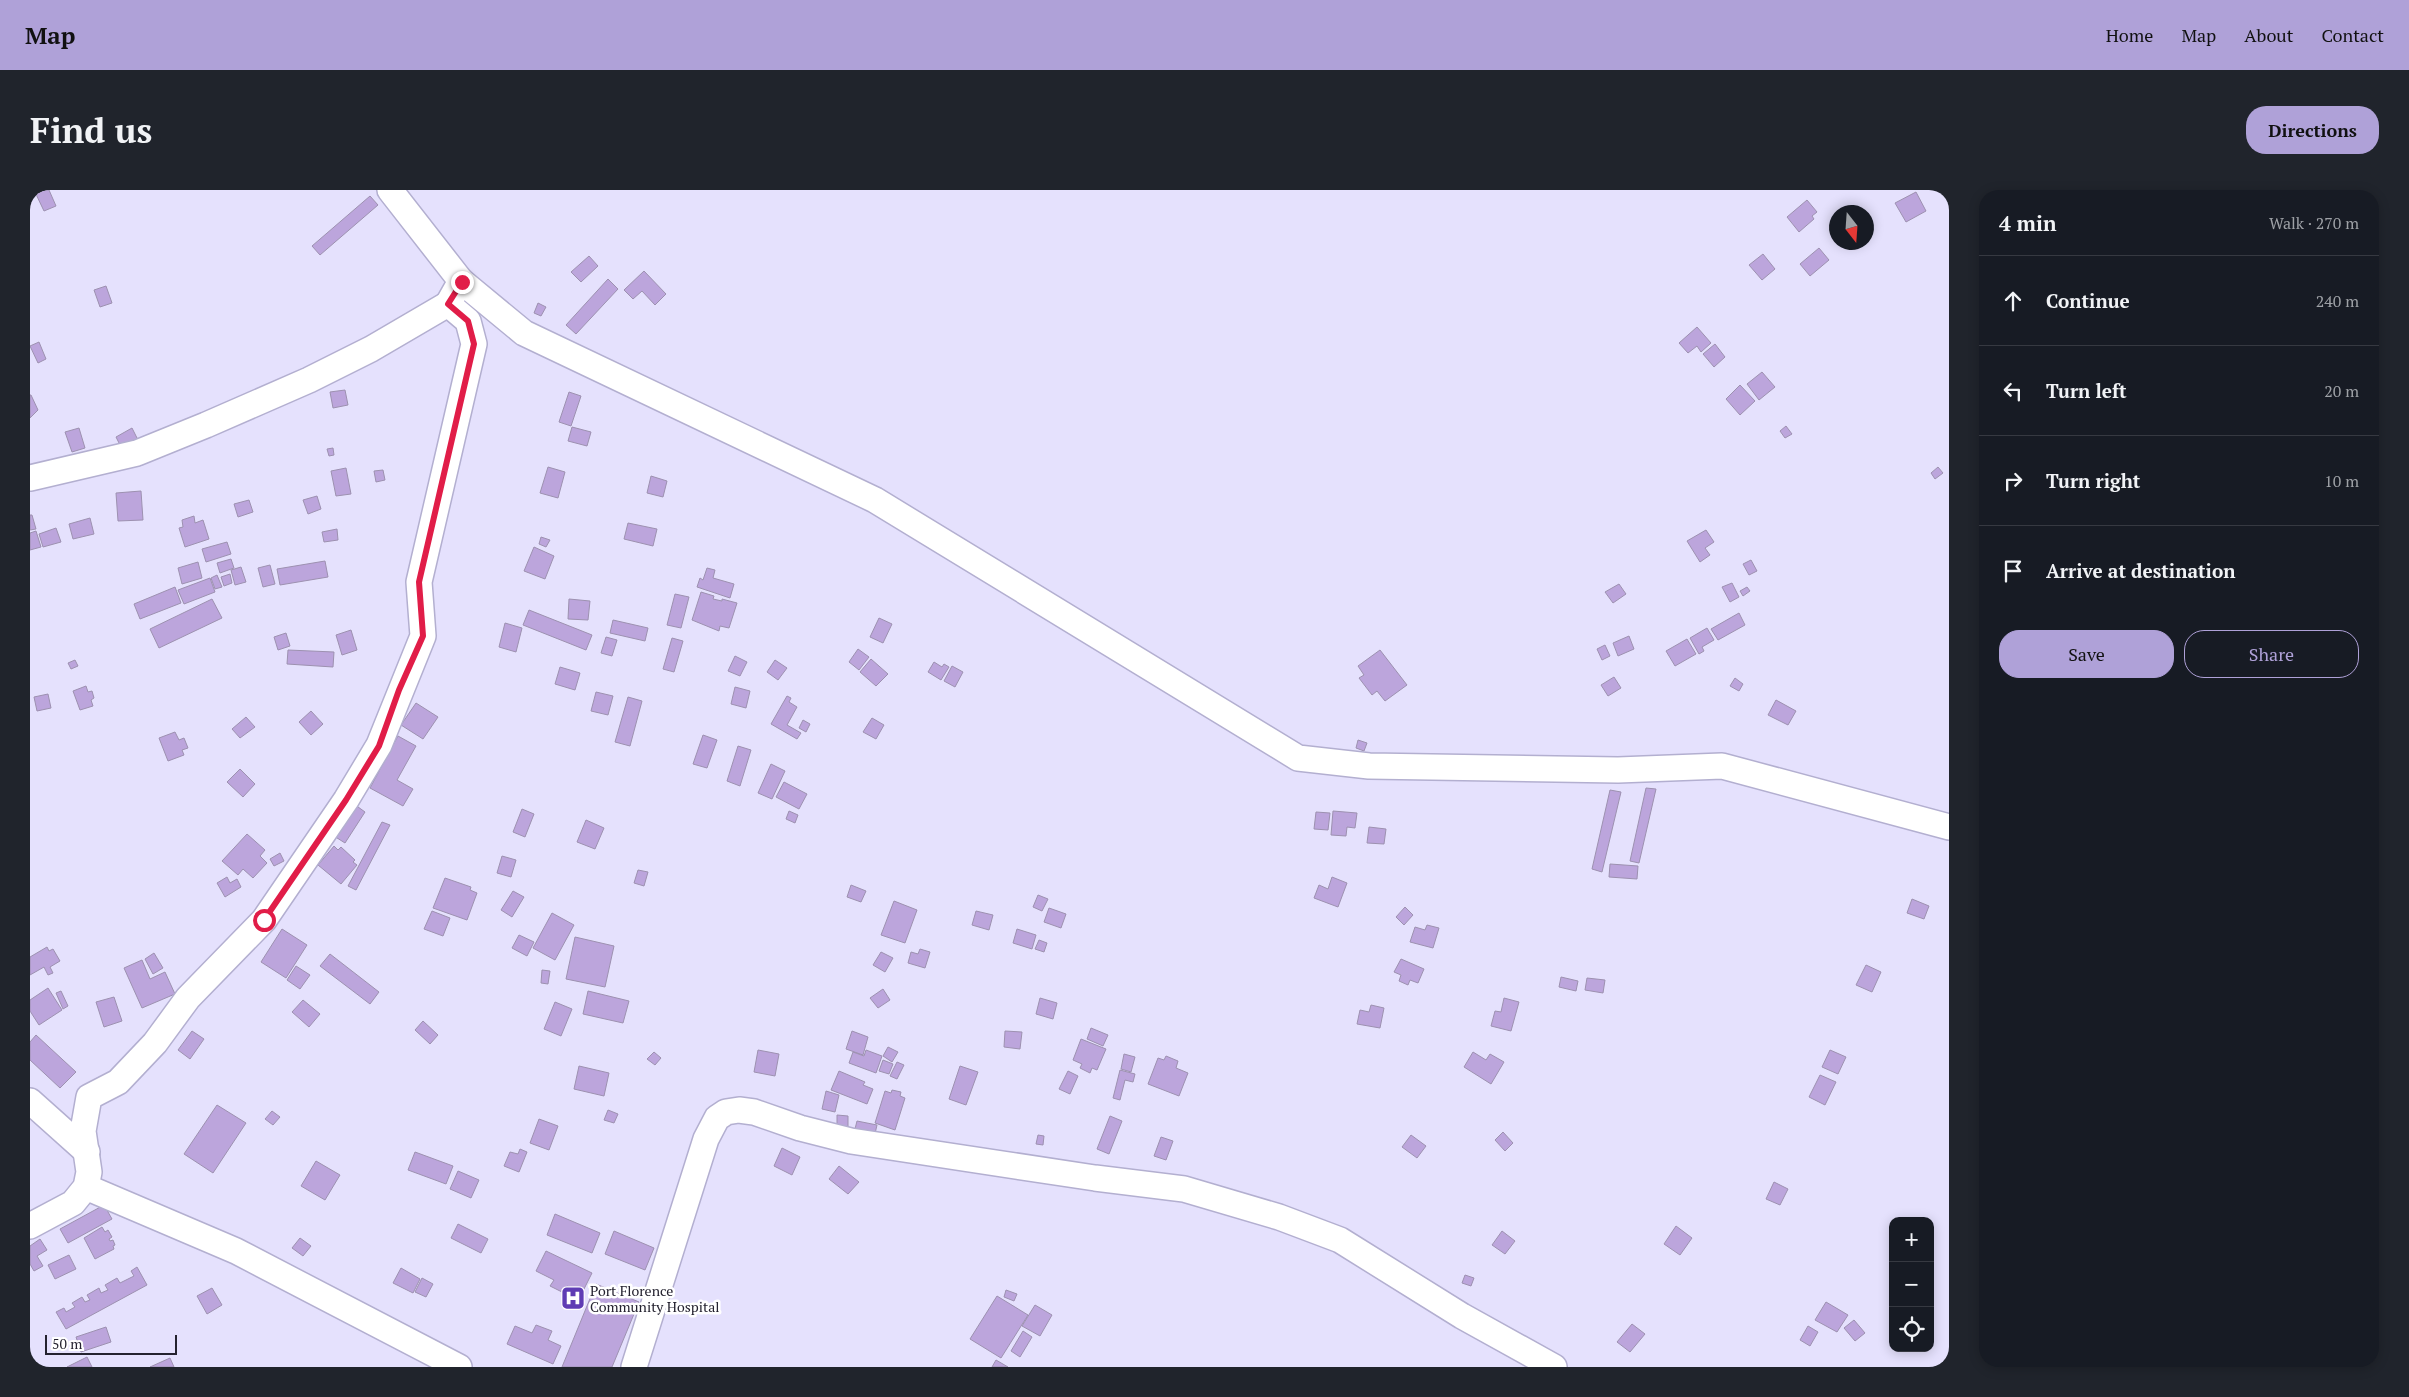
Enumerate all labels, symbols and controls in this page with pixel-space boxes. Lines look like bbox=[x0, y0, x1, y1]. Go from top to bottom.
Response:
text: Map bbox=[25, 19, 75, 51]
text: Home bbox=[2106, 23, 2153, 47]
text: Map bbox=[2181, 23, 2216, 47]
text: About bbox=[2244, 23, 2293, 47]
text: Contact bbox=[2321, 23, 2384, 47]
button: Directions bbox=[2246, 106, 2379, 154]
text: Find us bbox=[30, 107, 152, 153]
north arrow bbox=[1829, 205, 1874, 250]
text: 4 min bbox=[1999, 209, 2056, 237]
text: Walk · 270 m bbox=[2269, 212, 2359, 234]
route end bbox=[451, 271, 474, 294]
icon: ahead bbox=[1999, 287, 2027, 315]
text: Continue bbox=[2046, 288, 2130, 313]
text: 240 m bbox=[2316, 290, 2359, 312]
icon: left bbox=[1999, 377, 2027, 405]
text: Turn left bbox=[2046, 378, 2127, 403]
text: 20 m bbox=[2324, 380, 2359, 402]
icon: right bbox=[1999, 467, 2027, 495]
text: Turn right bbox=[2046, 468, 2140, 493]
text: 10 m bbox=[2324, 470, 2359, 492]
icon: arrive bbox=[1999, 557, 2027, 585]
text: Arrive at destination bbox=[2046, 558, 2235, 583]
button: Save bbox=[1999, 630, 2174, 678]
button: Share bbox=[2184, 630, 2359, 678]
route start bbox=[253, 909, 276, 932]
map controls bbox=[1889, 1217, 1934, 1352]
button: + bbox=[1889, 1217, 1934, 1262]
button: − bbox=[1889, 1262, 1934, 1307]
place label: Port Florence Community Hospital bbox=[590, 1281, 719, 1316]
hospital icon: Port Florence Community Hospital bbox=[560, 1285, 586, 1311]
button: locate bbox=[1889, 1307, 1934, 1352]
scale bar bbox=[45, 1332, 178, 1355]
text: 50 m bbox=[52, 1334, 82, 1353]

